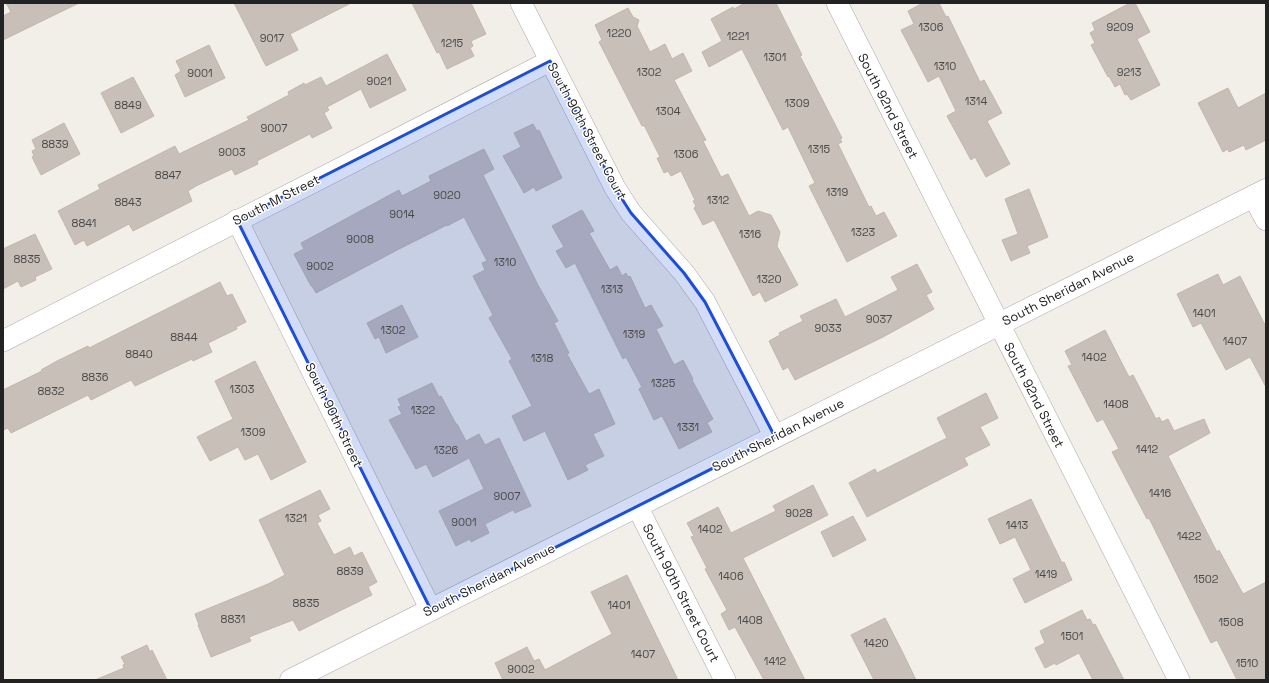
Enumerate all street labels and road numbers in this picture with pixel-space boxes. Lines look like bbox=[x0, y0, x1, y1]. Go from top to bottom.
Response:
street label: South 92nd Street bbox=[854, 50, 922, 162]
street label: South 90th Street Court bbox=[544, 59, 630, 203]
street label: South M Street bbox=[230, 171, 322, 229]
street label: South Sheridan Avenue bbox=[999, 248, 1137, 330]
street label: South 92nd Street bbox=[1000, 339, 1068, 451]
street label: South 90th Street bbox=[301, 360, 367, 470]
street label: South Sheridan Avenue bbox=[709, 394, 847, 476]
street label: South 90th Street Court bbox=[639, 521, 723, 665]
street label: South Sheridan Avenue bbox=[420, 539, 558, 621]

